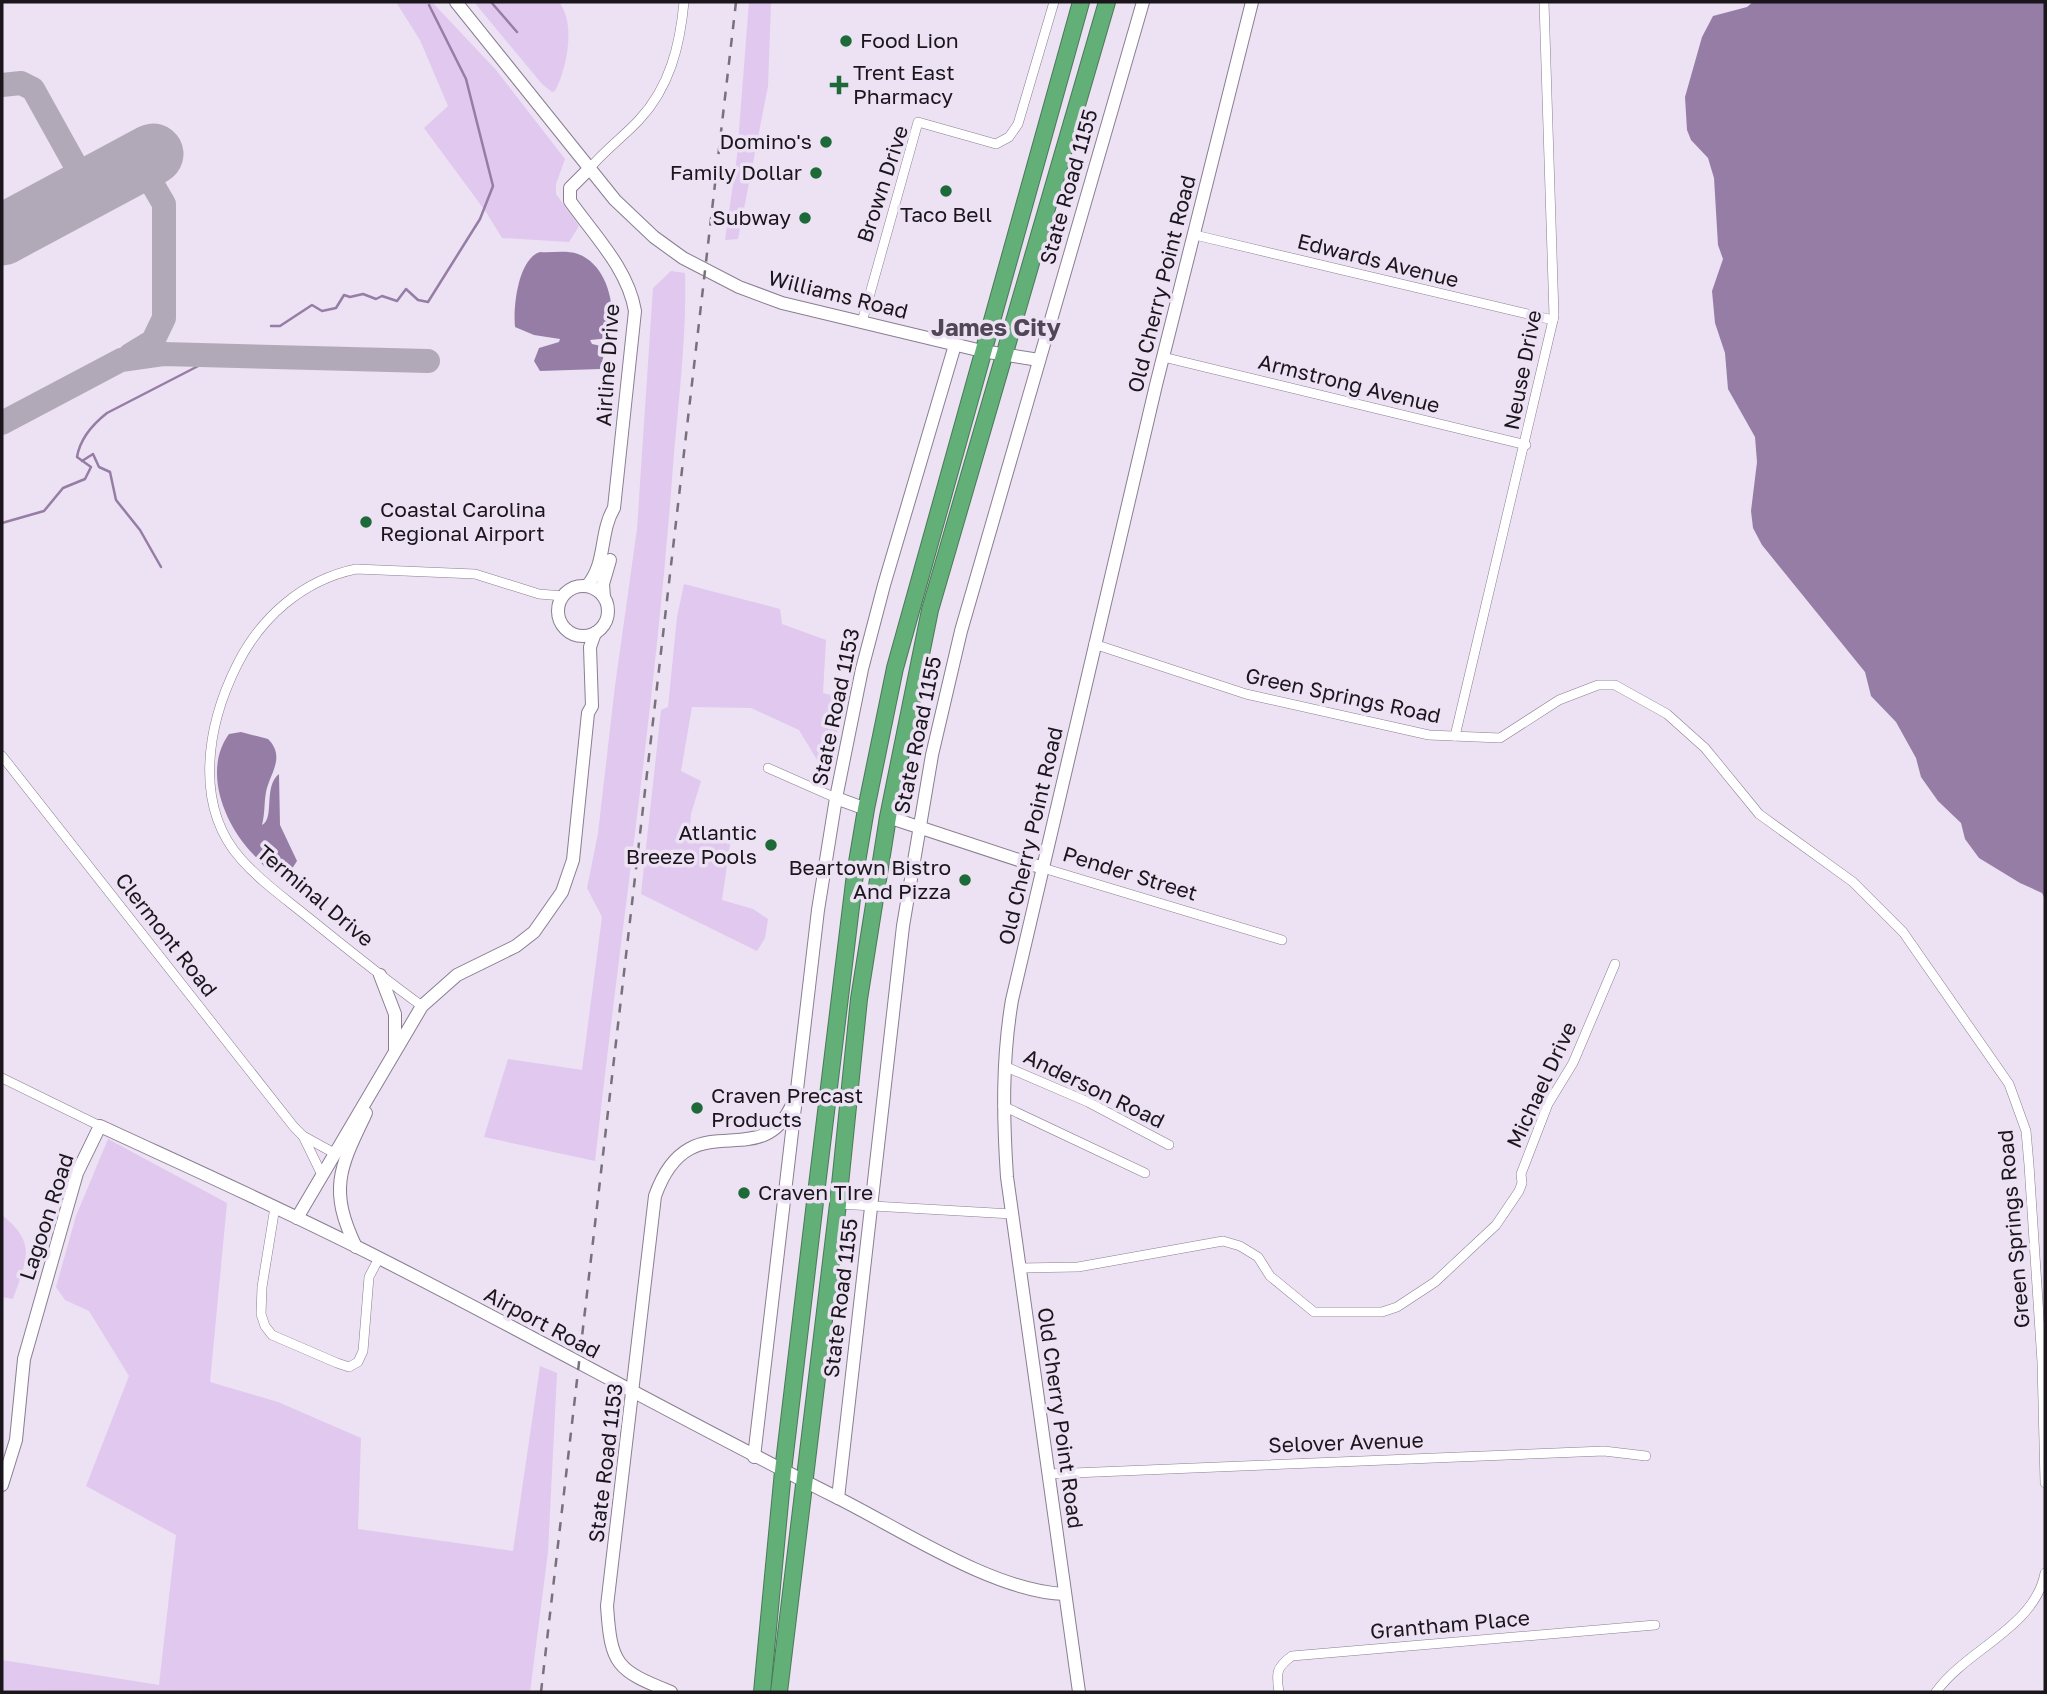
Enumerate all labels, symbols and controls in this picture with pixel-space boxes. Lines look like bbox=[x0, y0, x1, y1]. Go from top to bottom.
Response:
place label: Food Lion bbox=[860, 27, 959, 53]
marker: Food Lion bbox=[838, 33, 854, 49]
place label: Trent East Pharmacy bbox=[853, 59, 955, 109]
marker: Trent East Pharmacy bbox=[831, 77, 847, 93]
street label: State Road 1155 bbox=[1033, 106, 1103, 267]
street label: Brown Drive bbox=[851, 122, 913, 246]
place label: Domino's bbox=[719, 128, 812, 154]
marker: Domino's bbox=[818, 134, 834, 150]
place label: Family Dollar bbox=[670, 159, 802, 185]
marker: Family Dollar bbox=[808, 165, 824, 181]
street label: Old Cherry Point Road bbox=[1121, 172, 1201, 395]
marker: Taco Bell bbox=[938, 183, 954, 199]
place label: Taco Bell bbox=[900, 201, 992, 227]
place label: Subway bbox=[712, 204, 791, 230]
marker: Subway bbox=[797, 210, 813, 226]
street label: Edwards Avenue bbox=[1295, 227, 1462, 293]
street label: Williams Road bbox=[766, 264, 911, 324]
street label: Airline Drive bbox=[590, 303, 624, 427]
street label: Neuse Drive bbox=[1498, 308, 1546, 432]
district label: James City bbox=[931, 312, 1062, 341]
street label: Armstrong Avenue bbox=[1256, 348, 1443, 418]
place label: Coastal Carolina Regional Airport bbox=[380, 496, 546, 546]
marker: Coastal Carolina Regional Airport bbox=[358, 514, 374, 530]
street label: State Road 1153 bbox=[806, 626, 864, 788]
street label: State Road 1155 bbox=[888, 654, 946, 816]
street label: Green Springs Road bbox=[1243, 662, 1443, 728]
street label: Old Cherry Point Road bbox=[992, 724, 1068, 947]
place label: Atlantic Breeze Pools bbox=[626, 819, 757, 869]
marker: Atlantic Breeze Pools bbox=[763, 837, 779, 853]
street label: Terminal Drive bbox=[252, 839, 379, 952]
street label: Pender Street bbox=[1060, 840, 1201, 906]
place label: Beartown Bistro And Pizza bbox=[789, 854, 951, 904]
street label: Clermont Road bbox=[110, 867, 223, 1002]
marker: Beartown Bistro And Pizza bbox=[957, 872, 973, 888]
street label: Michael Drive bbox=[1501, 1017, 1582, 1152]
street label: Anderson Road bbox=[1020, 1043, 1169, 1133]
place label: Craven Precast Products bbox=[711, 1082, 863, 1132]
marker: Craven Precast Products bbox=[689, 1100, 705, 1116]
street label: Green Springs Road bbox=[1991, 1129, 2035, 1329]
street label: Lagoon Road bbox=[13, 1150, 79, 1283]
place label: Craven TIre bbox=[758, 1179, 873, 1205]
marker: Craven TIre bbox=[736, 1185, 752, 1201]
street label: State Road 1155 bbox=[817, 1217, 863, 1379]
street label: Airport Road bbox=[480, 1281, 605, 1363]
street label: Old Cherry Point Road bbox=[1033, 1306, 1089, 1530]
street label: State Road 1153 bbox=[582, 1382, 628, 1544]
street label: Selover Avenue bbox=[1268, 1426, 1424, 1458]
street label: Grantham Place bbox=[1369, 1604, 1531, 1644]

